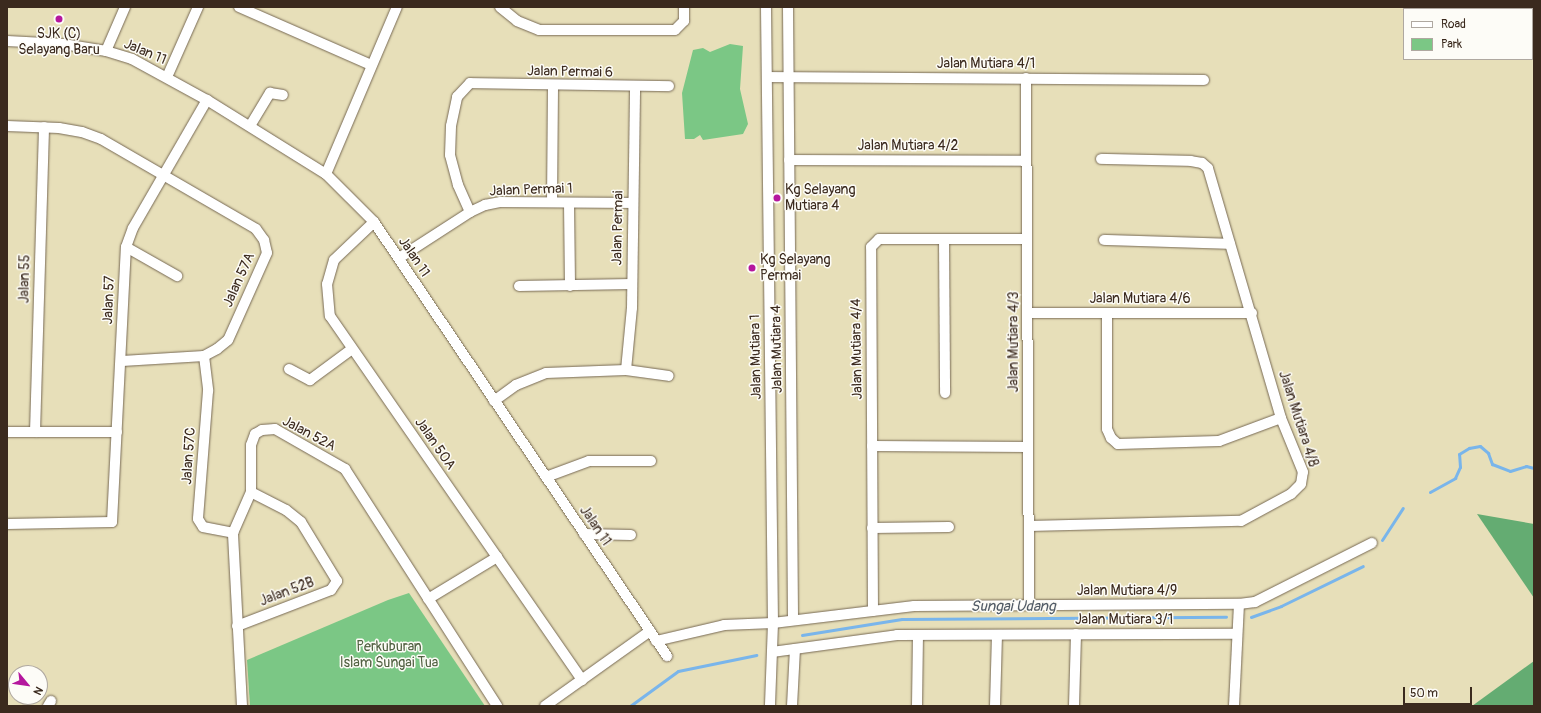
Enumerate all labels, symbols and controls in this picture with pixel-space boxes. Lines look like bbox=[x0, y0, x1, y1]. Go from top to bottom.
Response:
legend bbox=[1403, 8, 1533, 60]
marker: SJK (C) Selayang Baru bbox=[54, 14, 64, 24]
text: Road bbox=[1441, 17, 1466, 32]
place label: SJK (C) Selayang Baru bbox=[18, 26, 100, 58]
street label: Jalan 11 bbox=[121, 36, 169, 68]
text: Park bbox=[1441, 37, 1462, 52]
street label: Jalan Mutiara 4/1 bbox=[937, 56, 1035, 72]
street label: Jalan Permai 6 bbox=[527, 63, 613, 81]
street label: Jalan Mutiara 4/2 bbox=[858, 138, 958, 154]
street label: Jalan Permai 1 bbox=[489, 180, 573, 200]
place label: Kg Selayang Mutiara 4 bbox=[785, 182, 855, 214]
street label: Jalan Permai bbox=[609, 191, 627, 265]
marker: Kg Selayang Mutiara 4 bbox=[772, 193, 782, 203]
street label: Jalan 11 bbox=[395, 234, 433, 280]
street label: Jalan 57A bbox=[220, 250, 258, 310]
place label: Kg Selayang Permai bbox=[760, 252, 830, 284]
street label: Jalan 55 bbox=[16, 254, 34, 304]
marker: Kg Selayang Permai bbox=[747, 263, 757, 273]
street label: Jalan 57 bbox=[100, 275, 118, 325]
street label: Jalan Mutiara 4/6 bbox=[1089, 291, 1191, 307]
street label: Jalan Mutiara 4/3 bbox=[1006, 292, 1022, 392]
street label: Jalan Mutiara 4/4 bbox=[848, 298, 866, 400]
street label: Jalan Mutiara 4 bbox=[768, 305, 786, 393]
street label: Jalan Mutiara 1 bbox=[747, 314, 765, 400]
street label: Jalan Mutiara 4/8 bbox=[1275, 369, 1321, 469]
street label: Jalan 52A bbox=[279, 413, 339, 455]
street label: Jalan 50A bbox=[411, 415, 459, 473]
street label: Jalan 57C bbox=[179, 427, 199, 485]
street label: Jalan 11 bbox=[576, 503, 614, 549]
street label: Jalan 52B bbox=[257, 574, 317, 610]
street label: Jalan Mutiara 4/9 bbox=[1077, 583, 1177, 599]
water label: Sungai Udang bbox=[970, 598, 1056, 616]
street label: Jalan Mutiara 3/1 bbox=[1075, 612, 1173, 628]
park label: Perkuburan Islam Sungai Tua bbox=[340, 639, 438, 672]
north arrow bbox=[8, 665, 48, 705]
scale bar bbox=[1405, 679, 1474, 705]
text: N bbox=[31, 684, 46, 697]
text: 50 m bbox=[1410, 686, 1438, 701]

